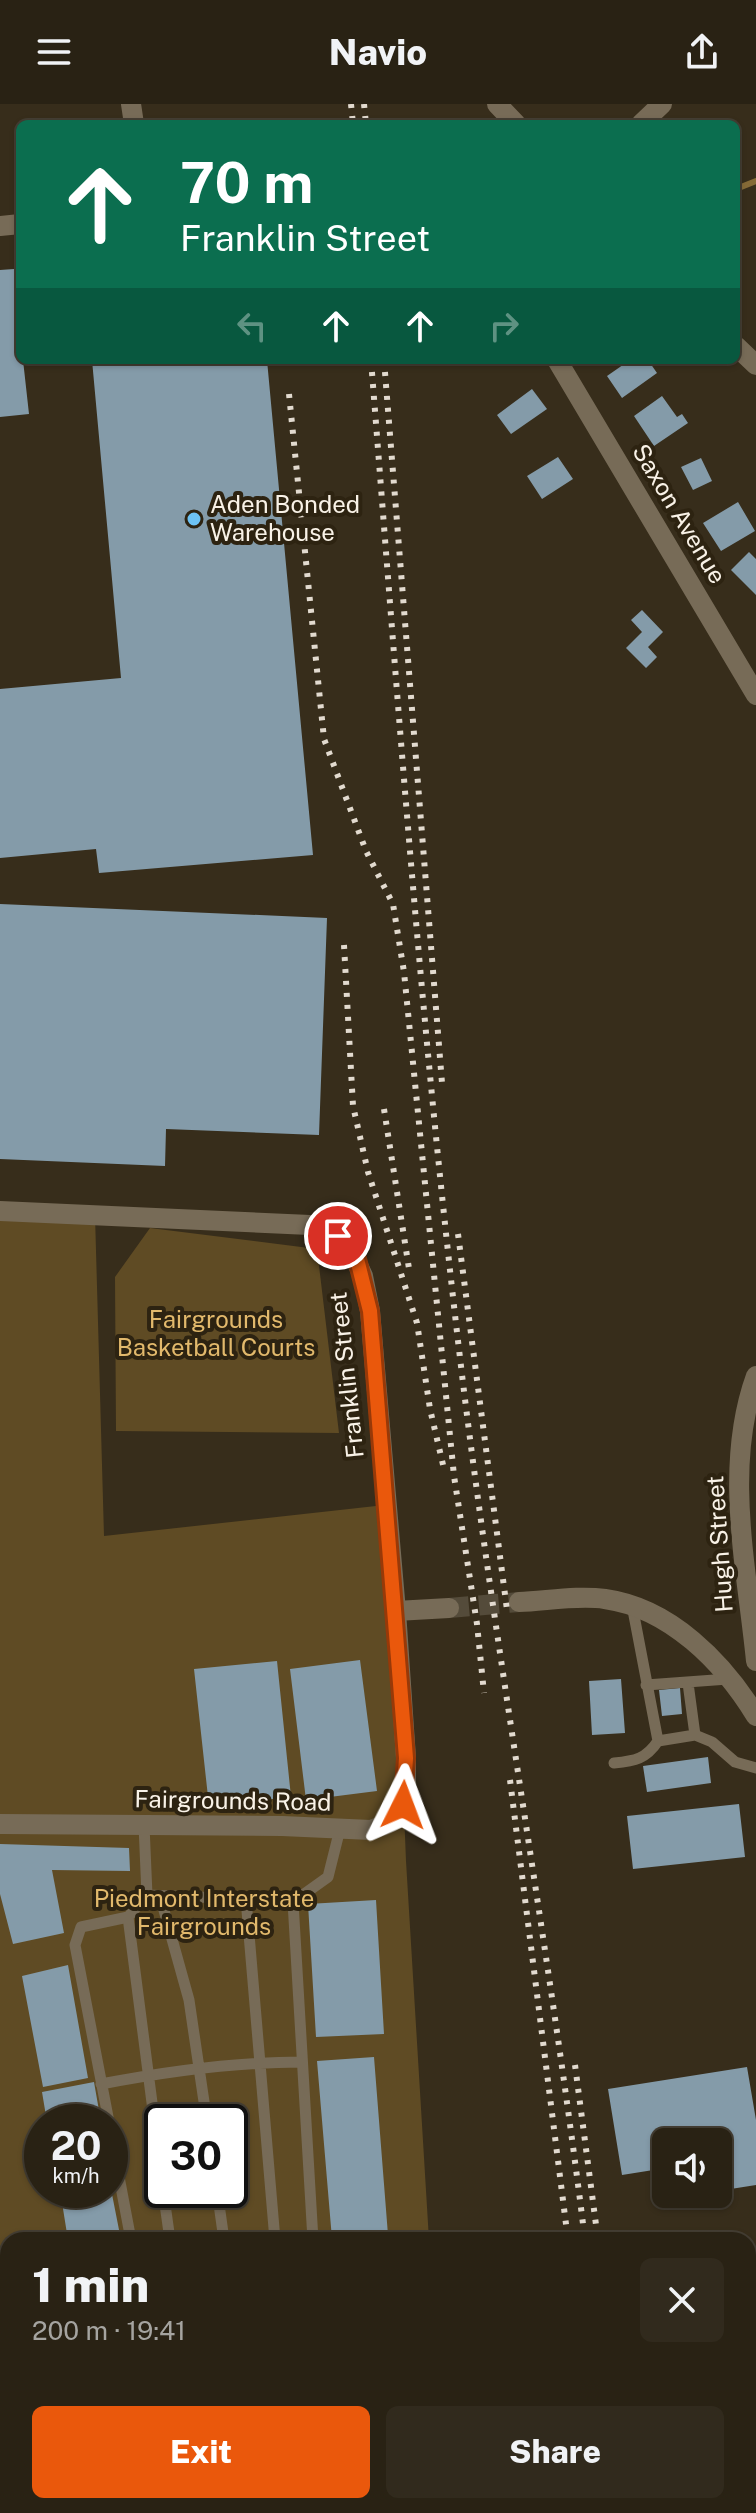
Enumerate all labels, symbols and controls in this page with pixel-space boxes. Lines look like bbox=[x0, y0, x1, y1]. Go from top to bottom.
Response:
icon: menu bbox=[32, 30, 76, 74]
icon: share bbox=[680, 30, 724, 74]
text: Navio bbox=[329, 31, 427, 73]
text: 70 m bbox=[180, 150, 313, 216]
icon: ahead bbox=[48, 152, 152, 256]
text: Franklin Street bbox=[180, 217, 430, 259]
icon: left bbox=[230, 304, 274, 348]
icon: ahead bbox=[314, 304, 358, 348]
icon: ahead bbox=[398, 304, 442, 348]
icon: right bbox=[482, 304, 526, 348]
street label: Saxon Avenue bbox=[627, 439, 732, 588]
place label: Aden Bonded Warehouse bbox=[210, 490, 360, 546]
marker: Aden Bonded Warehouse bbox=[185, 510, 203, 528]
pin bbox=[304, 1202, 372, 1270]
icon: arrive bbox=[316, 1214, 360, 1258]
street label: Franklin Street bbox=[323, 1291, 369, 1460]
park label: Fairgrounds Basketball Courts bbox=[117, 1305, 315, 1361]
street label: Hugh Street bbox=[700, 1475, 738, 1613]
position arrow bbox=[361, 1763, 445, 1847]
street label: Fairgrounds Road bbox=[134, 1784, 332, 1816]
park label: Piedmont Interstate Fairgrounds bbox=[94, 1884, 314, 1940]
speed limit sign: 30 bbox=[144, 2104, 248, 2208]
text: 20 bbox=[50, 2122, 102, 2169]
map controls bbox=[652, 2128, 732, 2208]
button: sound bbox=[652, 2128, 732, 2208]
text: km/h bbox=[52, 2164, 100, 2188]
text: 1 min bbox=[32, 2256, 149, 2313]
button: close bbox=[640, 2258, 724, 2342]
text: 200 m · 19:41 bbox=[32, 2315, 186, 2346]
button: Exit bbox=[32, 2406, 370, 2498]
button: Share bbox=[386, 2406, 724, 2498]

